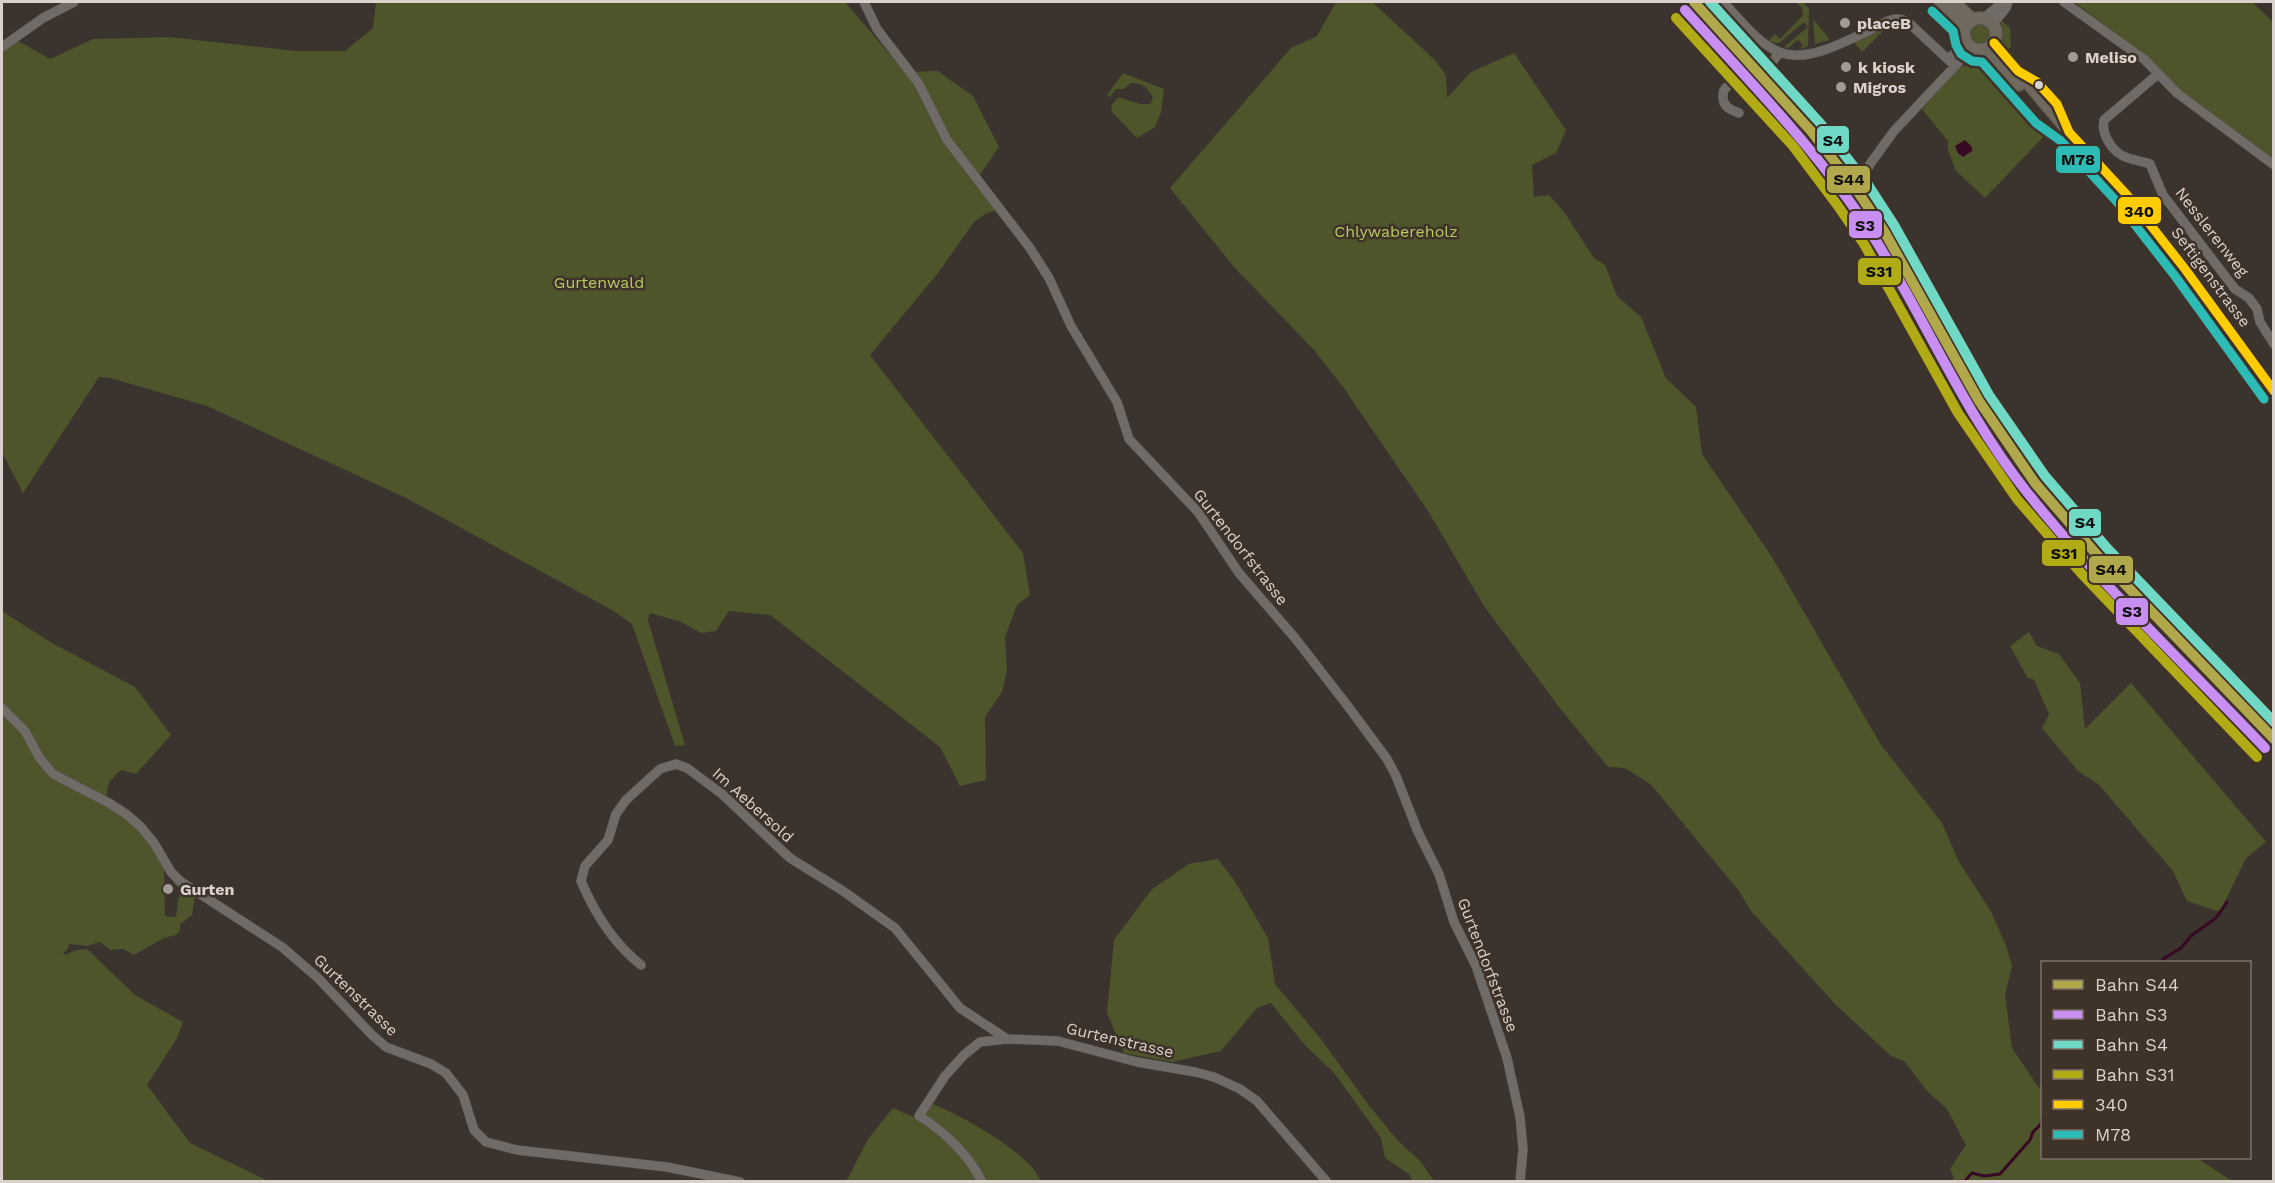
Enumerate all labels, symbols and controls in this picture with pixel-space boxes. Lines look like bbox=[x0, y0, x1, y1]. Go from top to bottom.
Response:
place label: placeB bbox=[1857, 14, 1911, 33]
marker: placeB bbox=[1838, 16, 1852, 30]
place label: Meliso bbox=[2085, 48, 2137, 67]
marker: Meliso bbox=[2066, 50, 2080, 64]
place label: k kiosk bbox=[1858, 58, 1915, 77]
marker: k kiosk bbox=[1839, 60, 1853, 74]
place label: Migros bbox=[1853, 78, 1907, 97]
unlabelled marker bbox=[2033, 79, 2045, 91]
marker: Migros bbox=[1834, 80, 1848, 94]
line badge: S4 bbox=[1816, 125, 1850, 154]
text: S4 bbox=[1823, 131, 1843, 150]
line badge: M78 bbox=[2055, 145, 2101, 174]
text: M78 bbox=[2061, 150, 2095, 169]
line badge: S44 bbox=[1826, 165, 1871, 194]
text: S44 bbox=[1834, 170, 1865, 189]
street label: Nesslerenweg bbox=[2171, 184, 2253, 281]
line badge: 340 bbox=[2117, 196, 2162, 225]
text: 340 bbox=[2124, 202, 2154, 221]
line badge: S3 bbox=[1848, 210, 1883, 239]
text: S3 bbox=[1855, 216, 1875, 235]
park label: Chlywabereholz bbox=[1334, 222, 1458, 241]
street label: Seftigenstrasse bbox=[2167, 223, 2255, 331]
line badge: S31 bbox=[1857, 257, 1902, 286]
text: S31 bbox=[1866, 262, 1892, 281]
park label: Gurtenwald bbox=[554, 273, 644, 292]
street label: Gurtendorfstrasse bbox=[1190, 485, 1292, 609]
line badge: S4 bbox=[2068, 508, 2102, 537]
text: S4 bbox=[2075, 513, 2095, 532]
line badge: S31 bbox=[2041, 539, 2086, 567]
text: S31 bbox=[2051, 544, 2077, 563]
line badge: S44 bbox=[2088, 555, 2134, 584]
text: S44 bbox=[2096, 560, 2127, 579]
line badge: S3 bbox=[2115, 597, 2149, 626]
text: S3 bbox=[2122, 602, 2142, 621]
street label: Im Aebersold bbox=[708, 764, 798, 846]
place label: Gurten bbox=[180, 880, 234, 899]
marker: Gurten bbox=[161, 882, 175, 896]
street label: Gurtendorfstrasse bbox=[1454, 895, 1522, 1035]
street label: Gurtenstrasse bbox=[310, 950, 402, 1040]
legend bbox=[2041, 961, 2251, 1159]
text: Bahn S44 bbox=[2095, 974, 2179, 995]
text: Bahn S3 bbox=[2095, 1004, 2167, 1025]
street label: Gurtenstrasse bbox=[1064, 1018, 1176, 1062]
text: Bahn S4 bbox=[2095, 1034, 2168, 1055]
text: Bahn S31 bbox=[2095, 1064, 2174, 1085]
text: 340 bbox=[2095, 1094, 2128, 1115]
text: M78 bbox=[2095, 1124, 2131, 1145]

